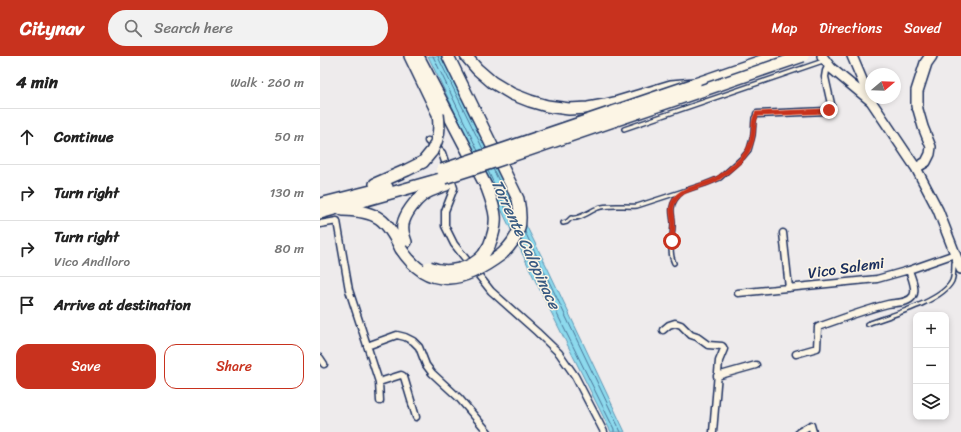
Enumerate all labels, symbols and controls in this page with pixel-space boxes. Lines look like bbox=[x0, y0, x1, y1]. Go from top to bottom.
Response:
search box bbox=[108, 10, 388, 46]
text: Citynav bbox=[20, 12, 84, 45]
text: Search here bbox=[154, 15, 233, 41]
text: Map bbox=[771, 16, 797, 41]
text: Directions bbox=[819, 16, 882, 41]
text: Saved bbox=[904, 16, 941, 41]
icon: search bbox=[122, 17, 144, 39]
text: 4 min bbox=[16, 67, 58, 97]
north arrow bbox=[865, 68, 901, 104]
text: Walk · 260 m bbox=[230, 71, 304, 94]
route end bbox=[820, 101, 838, 119]
text: Continue bbox=[54, 124, 114, 150]
text: 50 m bbox=[274, 125, 304, 148]
icon: ahead bbox=[16, 126, 38, 148]
water label: Torrente Calopinace bbox=[483, 174, 570, 316]
text: Turn right bbox=[54, 180, 119, 206]
text: 130 m bbox=[270, 181, 304, 204]
icon: right bbox=[16, 182, 38, 204]
text: Turn right bbox=[54, 224, 119, 250]
route start bbox=[663, 232, 681, 250]
text: 80 m bbox=[275, 237, 304, 260]
icon: right bbox=[16, 238, 38, 260]
text: Vico Andiloro bbox=[54, 250, 130, 273]
street label: Vico Salemi bbox=[806, 250, 887, 286]
text: Arrive at destination bbox=[54, 292, 191, 318]
icon: arrive bbox=[16, 294, 38, 316]
map controls bbox=[913, 312, 949, 420]
button: + bbox=[913, 312, 949, 348]
button: Save bbox=[16, 344, 156, 389]
button: Share bbox=[164, 344, 304, 389]
button: − bbox=[913, 348, 949, 384]
button: layers bbox=[913, 384, 949, 420]

